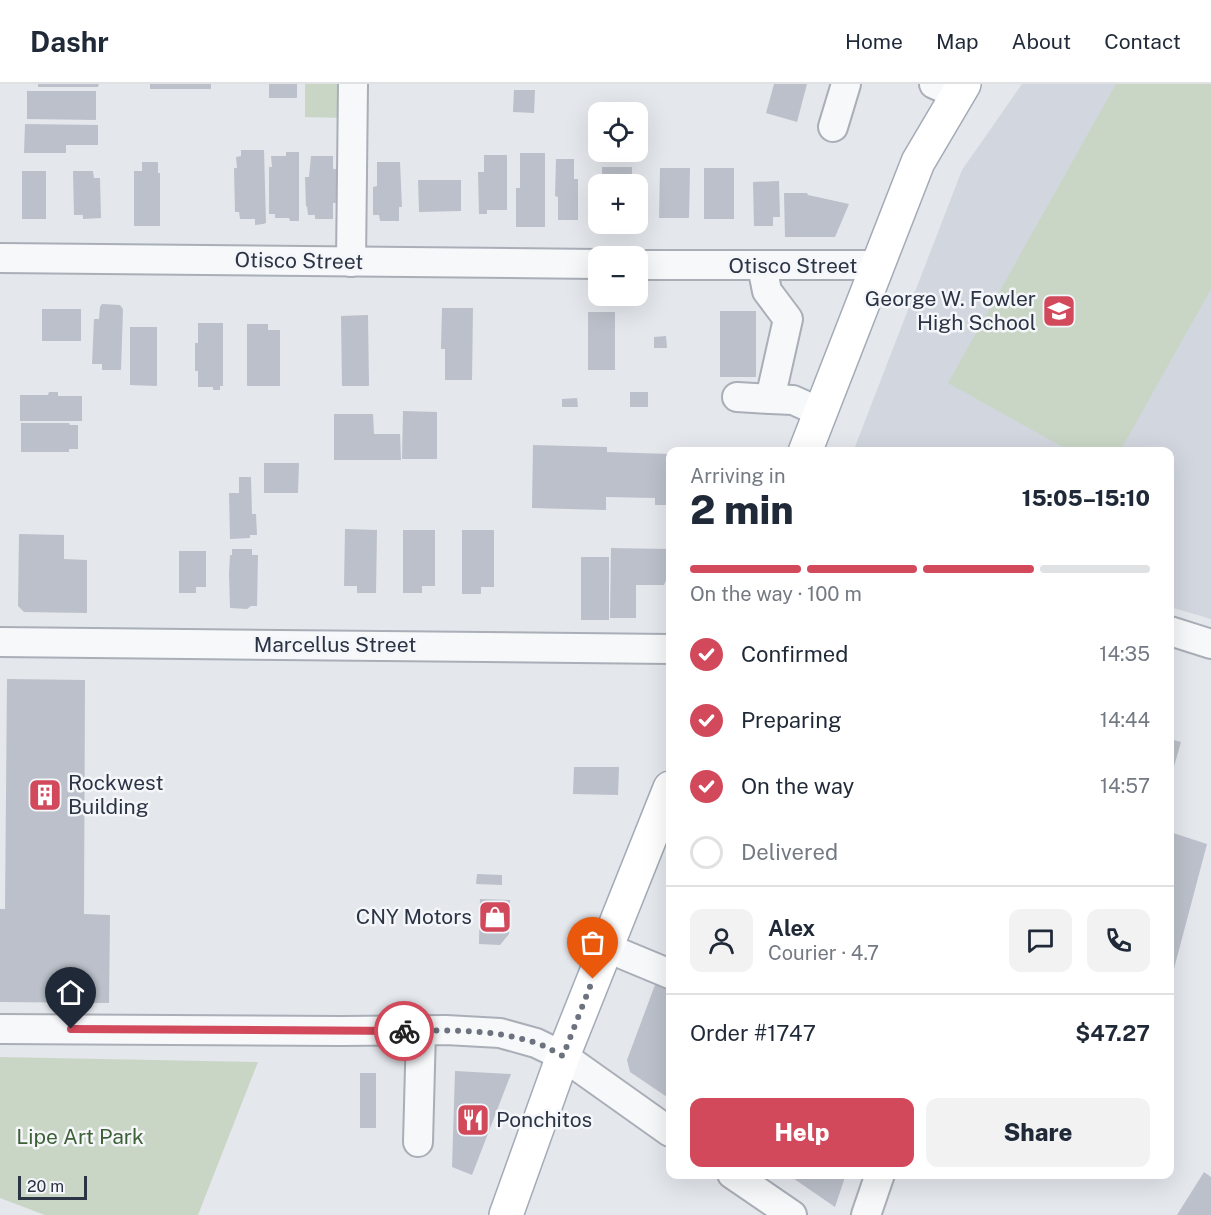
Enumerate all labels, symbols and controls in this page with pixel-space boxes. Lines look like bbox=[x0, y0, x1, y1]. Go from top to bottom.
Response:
text: Dashr bbox=[30, 25, 109, 58]
text: Home bbox=[845, 29, 903, 54]
text: Map bbox=[936, 29, 979, 54]
text: About bbox=[1012, 29, 1071, 54]
text: Contact bbox=[1104, 29, 1181, 54]
map controls bbox=[588, 102, 648, 306]
button: locate bbox=[588, 102, 648, 162]
button: + bbox=[588, 174, 648, 234]
button: − bbox=[588, 246, 648, 306]
street label: Otisco Street bbox=[234, 247, 364, 274]
street label: Otisco Street bbox=[729, 253, 857, 278]
place label: George W. Fowler High School bbox=[865, 286, 1036, 335]
school or university icon: George W. Fowler High School bbox=[1041, 293, 1077, 329]
text: Arriving in bbox=[690, 464, 785, 488]
text: 15:05–15:10 bbox=[1022, 485, 1150, 511]
text: 2 min bbox=[690, 487, 794, 533]
text: On the way · 100 m bbox=[690, 582, 862, 606]
street label: Marcellus Street bbox=[254, 632, 416, 657]
icon: check bbox=[690, 638, 723, 671]
text: Confirmed bbox=[741, 641, 848, 667]
text: 14:35 bbox=[1099, 642, 1150, 666]
icon: check bbox=[690, 704, 723, 737]
text: Preparing bbox=[741, 707, 842, 733]
text: 14:44 bbox=[1100, 708, 1150, 732]
place label: Rockwest Building bbox=[68, 770, 164, 819]
icon: check bbox=[690, 770, 723, 803]
text: On the way bbox=[741, 773, 854, 799]
text: 14:57 bbox=[1100, 774, 1150, 798]
building icon: Rockwest Building bbox=[27, 777, 63, 813]
text: Delivered bbox=[741, 839, 838, 865]
shop icon: CNY Motors bbox=[477, 899, 513, 935]
place label: CNY Motors bbox=[356, 904, 472, 929]
button: person bbox=[690, 909, 753, 972]
button: chat bbox=[1009, 909, 1072, 972]
button: phone bbox=[1087, 909, 1150, 972]
text: Alex bbox=[768, 915, 815, 941]
pin bbox=[567, 917, 618, 979]
icon: bag bbox=[576, 926, 609, 959]
text: Courier · 4.7 bbox=[768, 941, 879, 965]
pin bbox=[45, 967, 96, 1029]
icon: home bbox=[54, 976, 87, 1009]
courier bbox=[374, 1001, 434, 1061]
icon: bike bbox=[388, 1015, 421, 1048]
text: Order #1747 bbox=[690, 1020, 816, 1046]
text: $47.27 bbox=[1075, 1020, 1150, 1046]
button: Help bbox=[690, 1098, 914, 1167]
button: Share bbox=[926, 1098, 1150, 1167]
restaurant icon: Ponchitos bbox=[455, 1102, 491, 1138]
place label: Ponchitos bbox=[496, 1107, 592, 1132]
park label: Lipe Art Park bbox=[16, 1124, 144, 1149]
scale bar bbox=[18, 1173, 87, 1200]
text: 20 m bbox=[27, 1177, 64, 1196]

